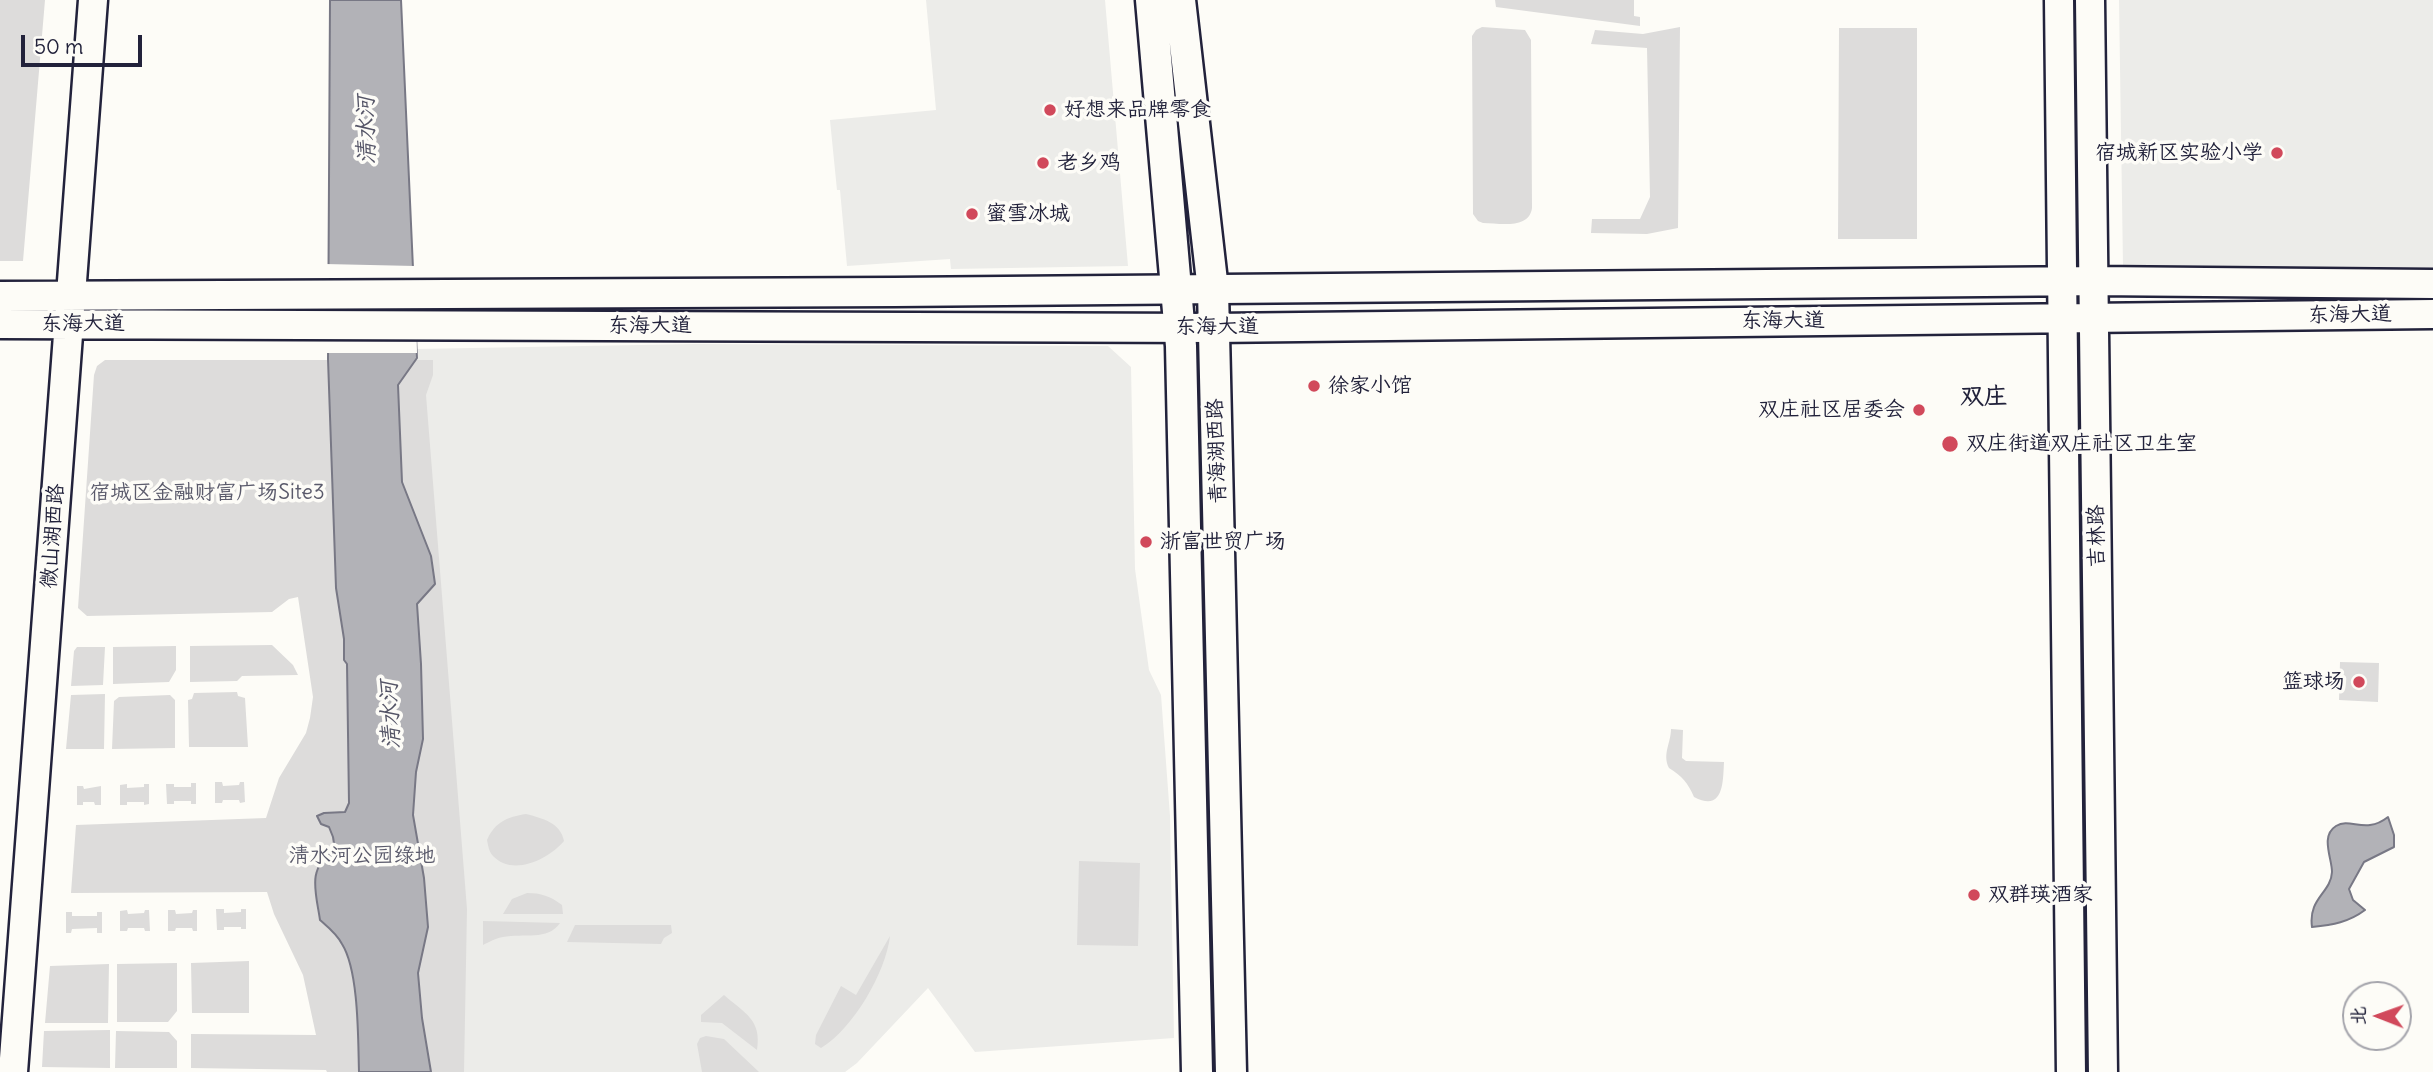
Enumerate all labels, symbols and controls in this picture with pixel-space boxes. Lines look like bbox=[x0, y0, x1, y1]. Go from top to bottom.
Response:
scale bar bbox=[24, 21, 145, 65]
text: 50 m bbox=[34, 33, 83, 60]
water label: 清水河 bbox=[353, 95, 381, 165]
place label: 好想来品牌零食 bbox=[1064, 97, 1211, 123]
marker: 好想来品牌零食 bbox=[1042, 102, 1058, 118]
place label: 宿城新区实验小学 bbox=[2095, 140, 2263, 166]
marker: 宿城新区实验小学 bbox=[2269, 145, 2285, 161]
place label: 老乡鸡 bbox=[1057, 150, 1120, 176]
marker: 老乡鸡 bbox=[1035, 155, 1051, 171]
place label: 蜜雪冰城 bbox=[986, 201, 1070, 227]
marker: 蜜雪冰城 bbox=[964, 206, 980, 222]
street label: 东海大道 bbox=[2308, 302, 2392, 328]
street label: 东海大道 bbox=[1741, 308, 1825, 334]
street label: 东海大道 bbox=[41, 311, 125, 337]
street label: 东海大道 bbox=[608, 313, 692, 339]
street label: 东海大道 bbox=[1175, 314, 1259, 340]
place label: 徐家小馆 bbox=[1328, 373, 1412, 399]
marker: 徐家小馆 bbox=[1306, 378, 1322, 394]
district label: 双庄 bbox=[1960, 383, 2008, 411]
place label: 双庄社区居委会 bbox=[1758, 397, 1905, 423]
street label: 青海湖西路 bbox=[1203, 398, 1231, 504]
marker: 双庄社区居委会 bbox=[1911, 402, 1927, 418]
place label: 双庄街道双庄社区卫生室 bbox=[1966, 431, 2197, 457]
marker: 双庄街道双庄社区卫生室 bbox=[1940, 434, 1960, 454]
park label: 宿城区金融财富广场Site3 bbox=[89, 480, 325, 506]
street label: 微山湖西路 bbox=[37, 483, 69, 589]
street label: 吉林路 bbox=[2084, 504, 2110, 568]
place label: 浙富世贸广场 bbox=[1160, 529, 1286, 555]
marker: 浙富世贸广场 bbox=[1138, 534, 1154, 550]
place label: 篮球场 bbox=[2282, 669, 2345, 695]
marker: 篮球场 bbox=[2351, 674, 2367, 690]
water label: 清水河 bbox=[375, 680, 407, 750]
park label: 清水河公园绿地 bbox=[289, 843, 435, 869]
place label: 双群瑛酒家 bbox=[1988, 882, 2093, 908]
marker: 双群瑛酒家 bbox=[1966, 887, 1982, 903]
north arrow bbox=[2342, 981, 2412, 1051]
text: 北 bbox=[2346, 1006, 2370, 1025]

